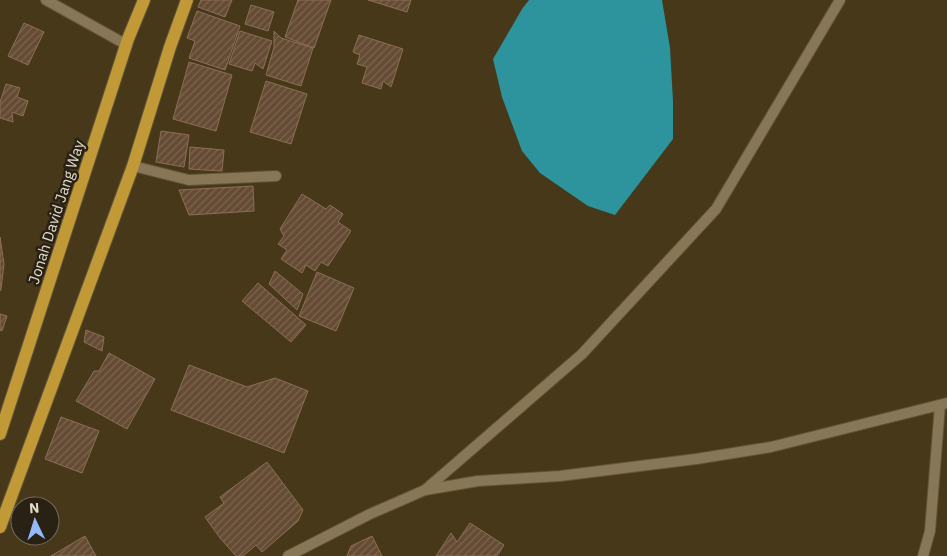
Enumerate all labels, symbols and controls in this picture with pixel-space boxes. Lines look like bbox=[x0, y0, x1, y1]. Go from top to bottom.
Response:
street label: Jonah David Jang Way bbox=[24, 137, 88, 286]
north arrow bbox=[10, 496, 60, 546]
text: N bbox=[28, 499, 40, 517]

